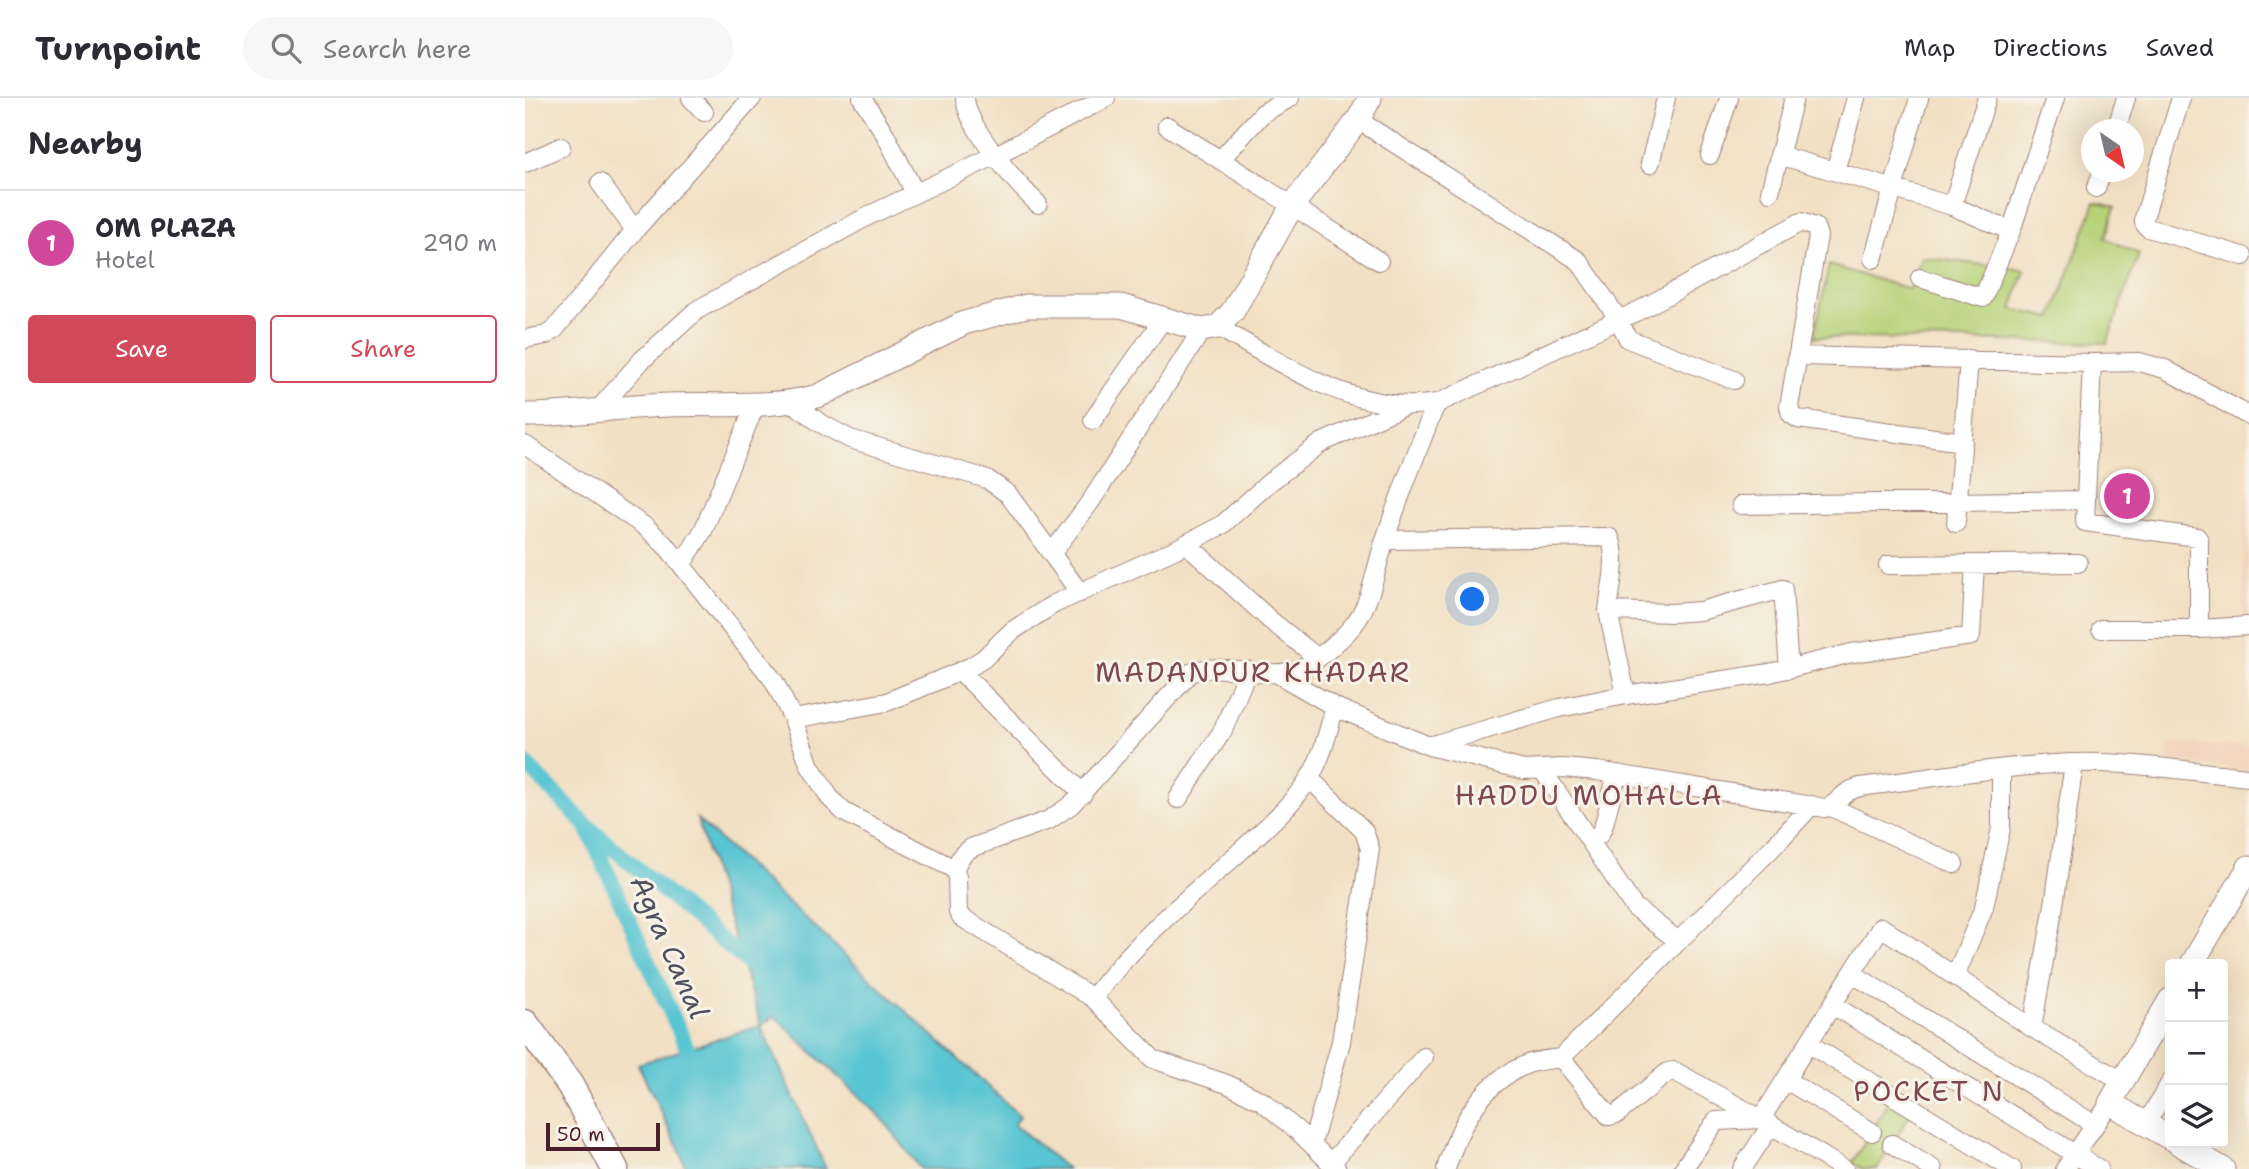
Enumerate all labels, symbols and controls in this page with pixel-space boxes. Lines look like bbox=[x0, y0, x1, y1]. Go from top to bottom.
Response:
search box bbox=[243, 17, 733, 80]
text: Turnpoint bbox=[35, 26, 201, 71]
icon: search bbox=[267, 29, 305, 67]
text: Search here bbox=[323, 31, 472, 66]
text: Map bbox=[1904, 32, 1955, 64]
text: Directions bbox=[1993, 32, 2108, 64]
text: Saved bbox=[2146, 32, 2214, 64]
north arrow bbox=[2081, 119, 2144, 182]
text: Nearby bbox=[28, 123, 143, 164]
text: OM PLAZA bbox=[95, 210, 236, 245]
text: 1 bbox=[46, 228, 56, 258]
text: 290 m bbox=[423, 228, 497, 258]
text: Hotel bbox=[95, 245, 155, 275]
button: Save bbox=[28, 315, 256, 383]
button: Share bbox=[270, 315, 497, 383]
pin: 1 bbox=[2104, 470, 2150, 522]
your location bbox=[1455, 582, 1489, 616]
district label: MADANPUR KHADAR bbox=[1095, 653, 1411, 691]
district label: HADDU MOHALLA bbox=[1454, 776, 1724, 814]
water label: Agra Canal bbox=[621, 869, 719, 1025]
map controls bbox=[2165, 959, 2228, 1148]
button: + bbox=[2165, 959, 2228, 1022]
button: − bbox=[2165, 1022, 2228, 1085]
district label: POCKET N bbox=[1853, 1072, 2005, 1110]
button: layers bbox=[2165, 1085, 2228, 1148]
scale bar bbox=[546, 1120, 660, 1152]
text: 50 m bbox=[557, 1122, 605, 1147]

